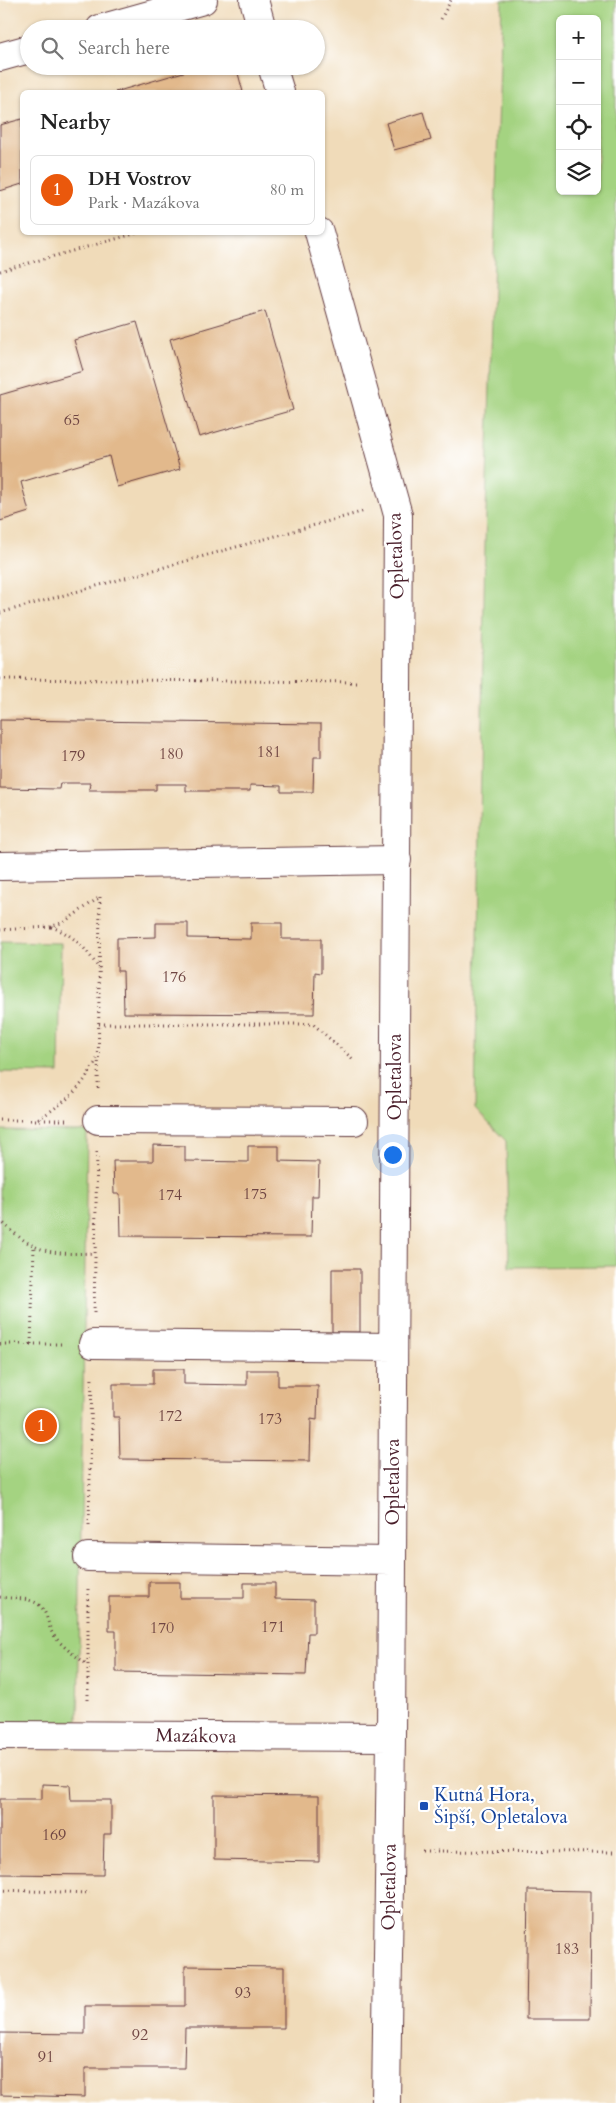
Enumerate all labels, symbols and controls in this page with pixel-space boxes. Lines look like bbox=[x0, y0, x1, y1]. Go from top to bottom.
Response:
map controls bbox=[556, 15, 601, 195]
button: + bbox=[556, 15, 601, 60]
search box bbox=[20, 20, 325, 75]
icon: search bbox=[38, 34, 66, 62]
text: Search here bbox=[78, 35, 170, 61]
button: − bbox=[556, 60, 601, 105]
button: locate bbox=[556, 105, 601, 150]
text: Nearby bbox=[40, 108, 111, 137]
button: layers bbox=[556, 150, 601, 195]
text: DH Vostrov bbox=[88, 166, 192, 192]
text: 1 bbox=[53, 179, 61, 201]
text: 80 m bbox=[270, 179, 304, 201]
text: Park · Mazákova bbox=[88, 192, 200, 214]
house number: 65 bbox=[64, 409, 80, 431]
street label: Opletalova bbox=[381, 512, 411, 600]
house number: 181 bbox=[257, 741, 281, 763]
house number: 180 bbox=[159, 743, 183, 765]
house number: 179 bbox=[61, 745, 85, 767]
house number: 176 bbox=[162, 966, 186, 988]
street label: Opletalova bbox=[382, 1033, 408, 1121]
your location bbox=[380, 1142, 406, 1168]
house number: 175 bbox=[243, 1183, 267, 1205]
house number: 174 bbox=[158, 1184, 182, 1206]
house number: 172 bbox=[158, 1405, 182, 1427]
pin: 1 bbox=[25, 1407, 57, 1445]
house number: 173 bbox=[258, 1408, 282, 1430]
street label: Opletalova bbox=[380, 1438, 406, 1526]
house number: 171 bbox=[261, 1616, 285, 1638]
house number: 170 bbox=[150, 1617, 174, 1639]
street label: Mazákova bbox=[155, 1722, 237, 1750]
place label: Kutná Hora, Šipší, Opletalova bbox=[434, 1782, 568, 1830]
marker: Kutná Hora, Šipší, Opletalova bbox=[418, 1800, 430, 1812]
house number: 169 bbox=[42, 1824, 66, 1846]
street label: Opletalova bbox=[375, 1843, 403, 1931]
house number: 183 bbox=[555, 1938, 579, 1960]
house number: 93 bbox=[235, 1982, 251, 2004]
house number: 92 bbox=[132, 2024, 148, 2046]
house number: 91 bbox=[38, 2046, 54, 2068]

